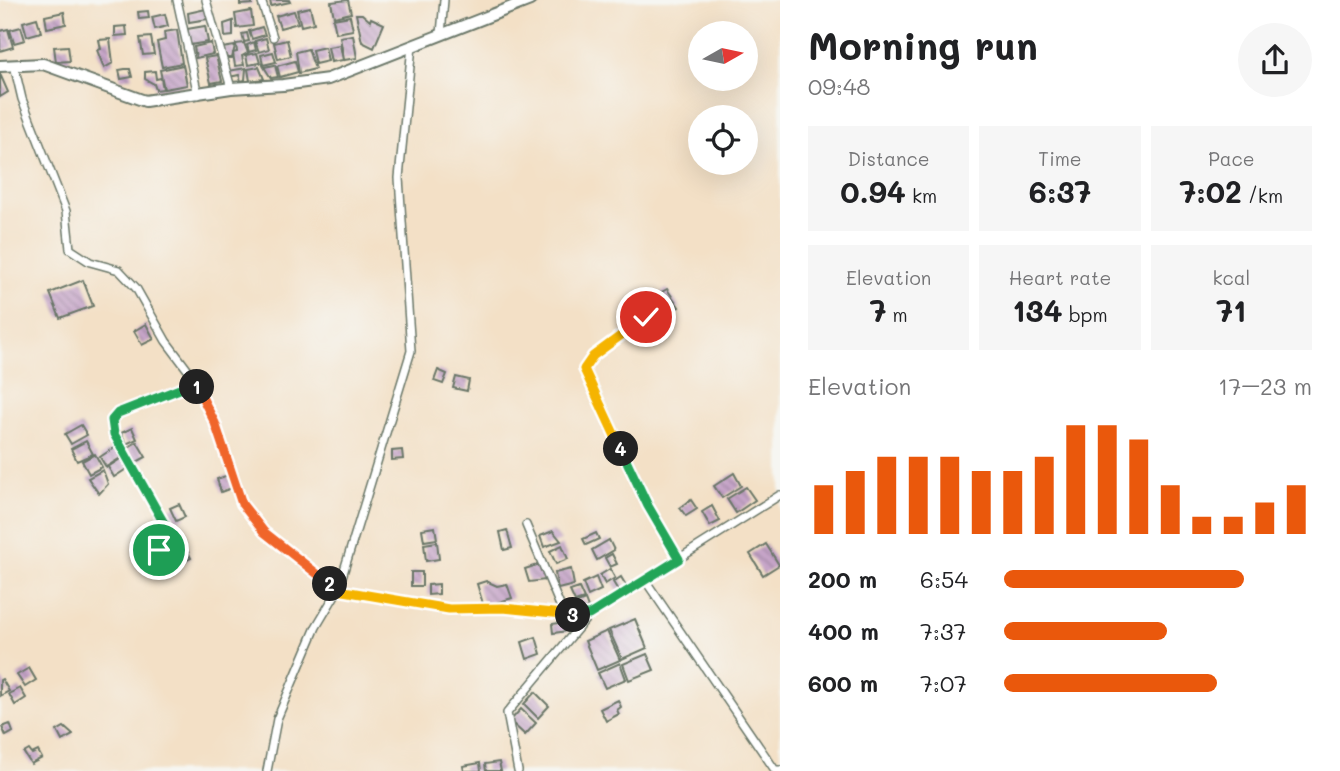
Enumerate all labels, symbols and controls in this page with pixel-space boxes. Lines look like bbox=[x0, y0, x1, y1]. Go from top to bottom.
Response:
text: Morning run bbox=[808, 20, 1038, 70]
north arrow bbox=[688, 21, 758, 91]
map controls bbox=[688, 21, 758, 175]
button: share bbox=[1238, 23, 1312, 97]
text: 09:48 bbox=[808, 71, 870, 101]
button: locate bbox=[688, 105, 758, 175]
text: Distance bbox=[848, 146, 930, 171]
text: Time bbox=[1038, 146, 1082, 171]
text: Pace bbox=[1208, 146, 1255, 171]
text: 0.94 bbox=[840, 171, 906, 211]
text: 6:37 bbox=[1029, 171, 1091, 211]
text: 7:02 bbox=[1180, 171, 1242, 211]
text: km bbox=[906, 183, 937, 208]
text: /km bbox=[1242, 183, 1283, 208]
text: Elevation bbox=[846, 265, 931, 290]
text: Heart rate bbox=[1009, 265, 1111, 290]
text: kcal bbox=[1212, 265, 1250, 290]
pin bbox=[616, 287, 676, 347]
text: 7 bbox=[870, 290, 886, 330]
text: 134 bbox=[1012, 290, 1063, 330]
text: 71 bbox=[1216, 290, 1246, 330]
icon: check bbox=[627, 298, 665, 336]
text: m bbox=[886, 302, 908, 327]
text: bpm bbox=[1063, 302, 1108, 327]
pin: 1 bbox=[180, 370, 214, 404]
text: Elevation bbox=[808, 371, 911, 401]
text: 17–23 m bbox=[1218, 371, 1312, 401]
text: 1 bbox=[192, 374, 201, 399]
pin: 4 bbox=[604, 432, 638, 466]
text: 4 bbox=[614, 436, 627, 461]
pin bbox=[129, 520, 189, 580]
icon: arrive bbox=[140, 531, 178, 569]
text: 200 m bbox=[808, 564, 877, 594]
text: 6:54 bbox=[920, 564, 968, 594]
pin: 2 bbox=[312, 566, 348, 602]
text: 2 bbox=[324, 571, 335, 596]
pin: 3 bbox=[556, 598, 590, 632]
text: 3 bbox=[567, 602, 578, 627]
text: 400 m bbox=[808, 616, 879, 646]
text: 7:37 bbox=[920, 616, 966, 646]
text: 600 m bbox=[808, 668, 878, 698]
text: 7:07 bbox=[920, 668, 967, 698]

